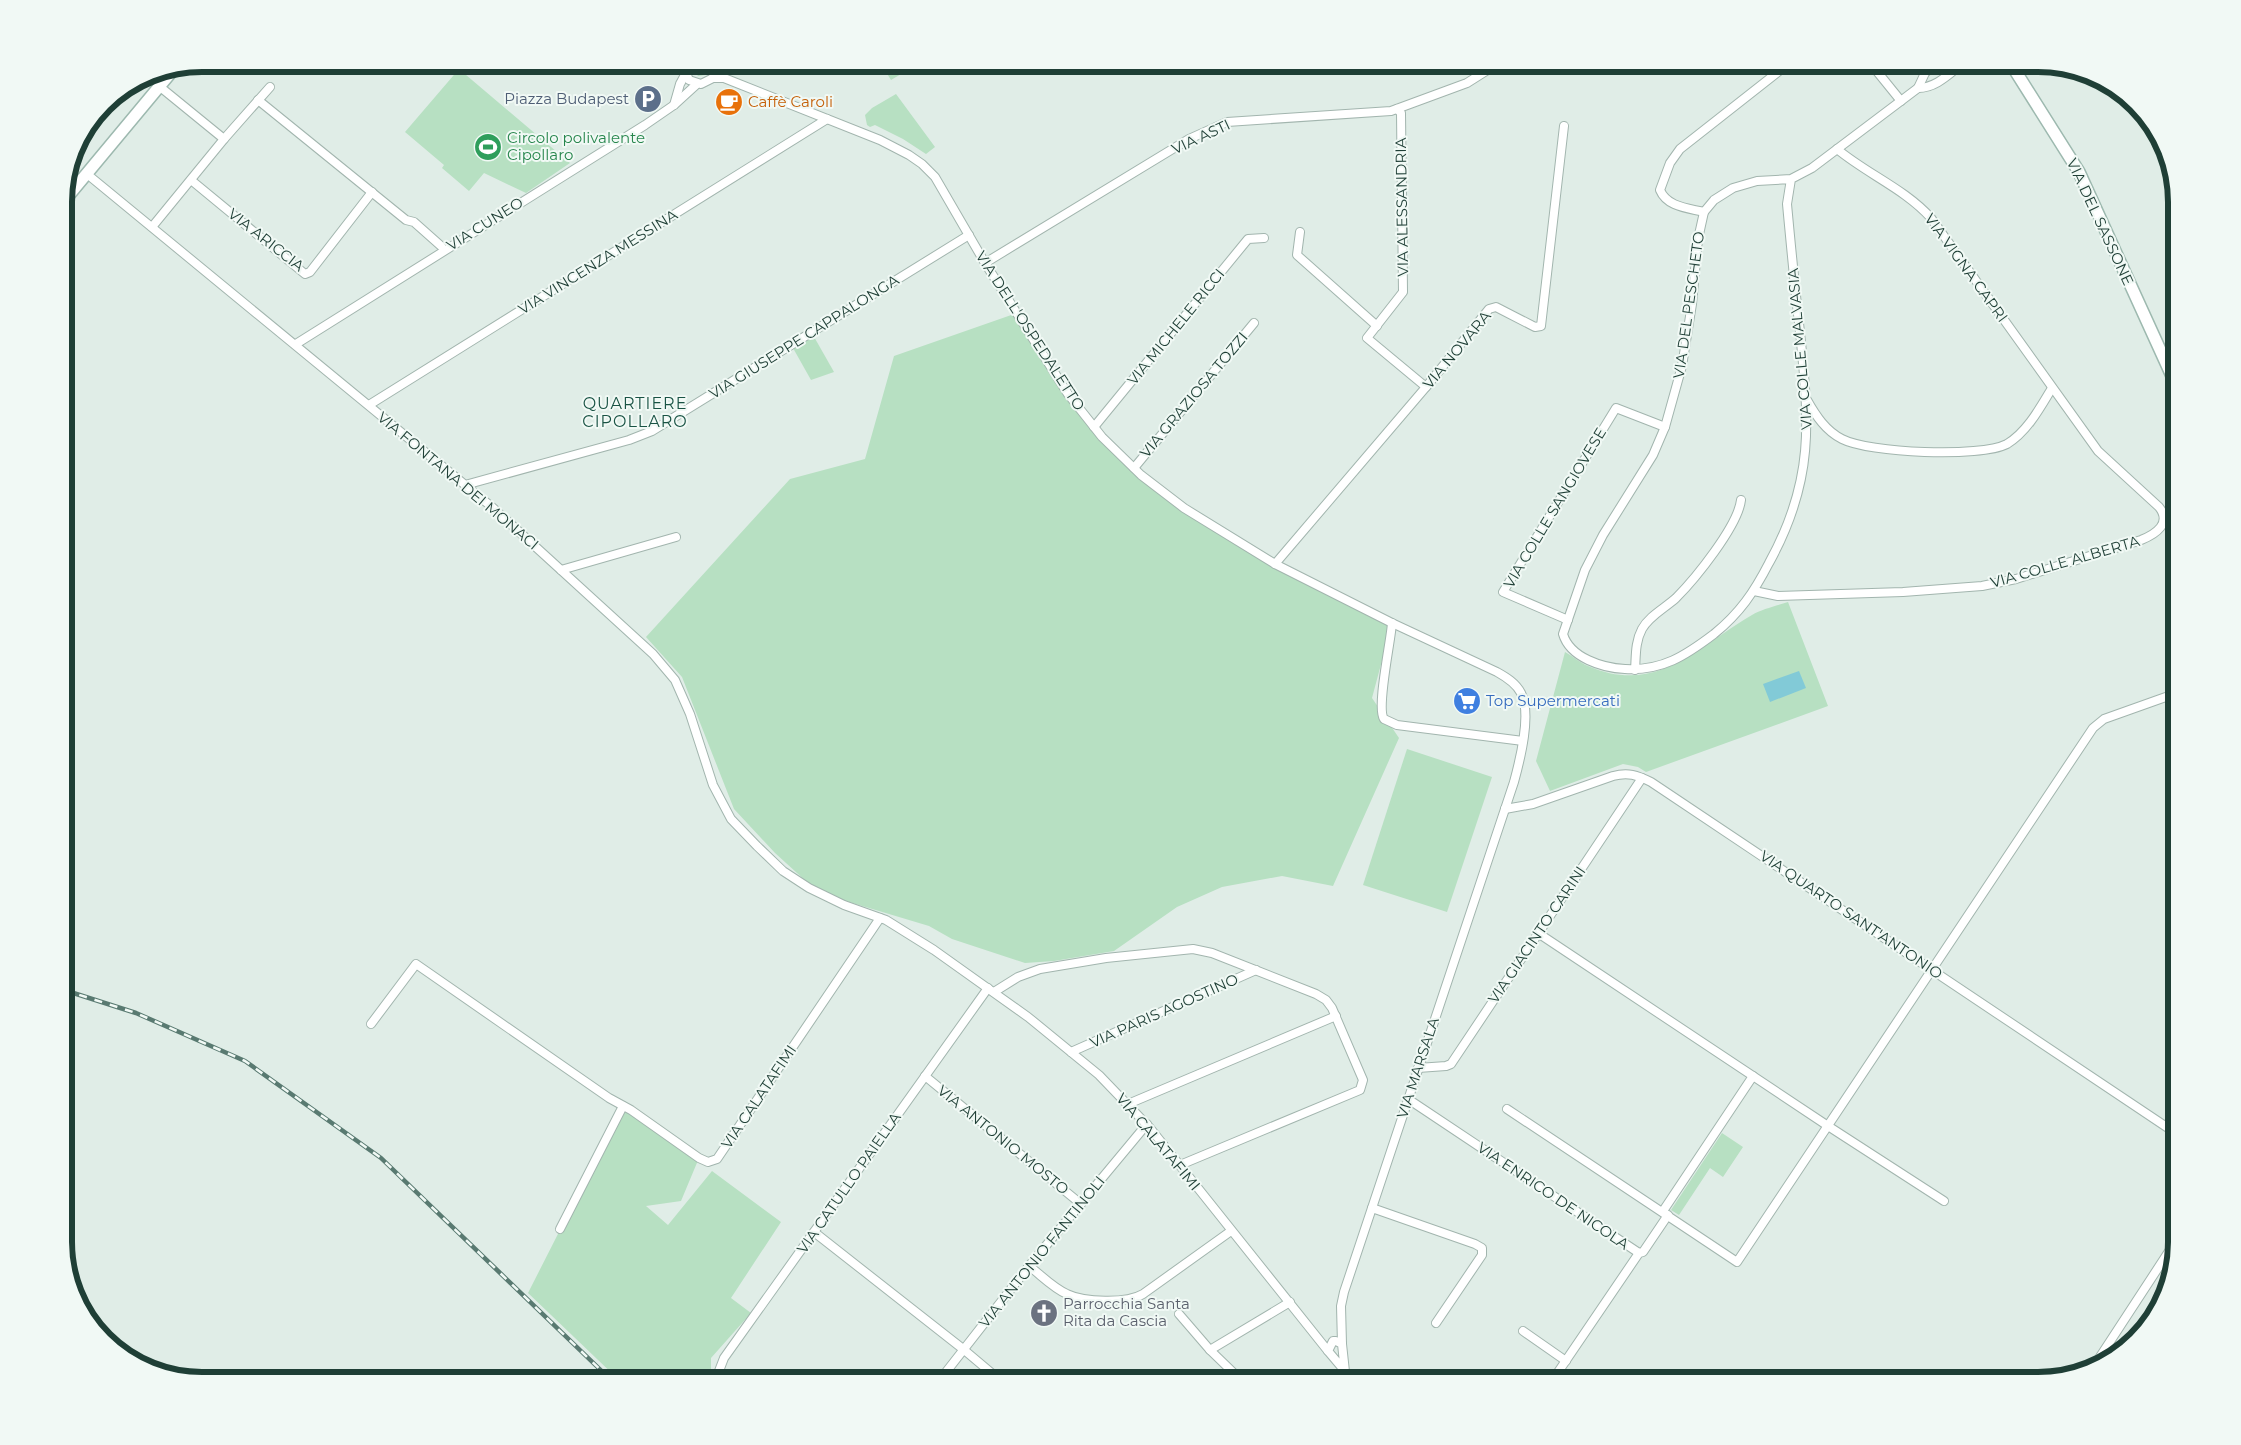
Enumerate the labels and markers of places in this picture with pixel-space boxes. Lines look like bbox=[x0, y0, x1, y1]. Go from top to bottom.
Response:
parking icon: Piazza Budapest bbox=[633, 84, 663, 114]
cafe icon: Caffè Caroli bbox=[714, 87, 744, 117]
place label: Piazza Budapest bbox=[504, 89, 629, 108]
place label: Caffè Caroli bbox=[748, 92, 833, 111]
place label: Circolo polivalente Cipollaro bbox=[507, 128, 645, 164]
sports icon: Circolo polivalente Cipollaro bbox=[473, 132, 503, 162]
supermarket icon: Top Supermercati bbox=[1452, 686, 1482, 716]
place label: Top Supermercati bbox=[1486, 691, 1620, 710]
place label: Parrocchia Santa Rita da Cascia bbox=[1063, 1294, 1190, 1330]
church icon: Parrocchia Santa Rita da Cascia bbox=[1029, 1298, 1059, 1328]

